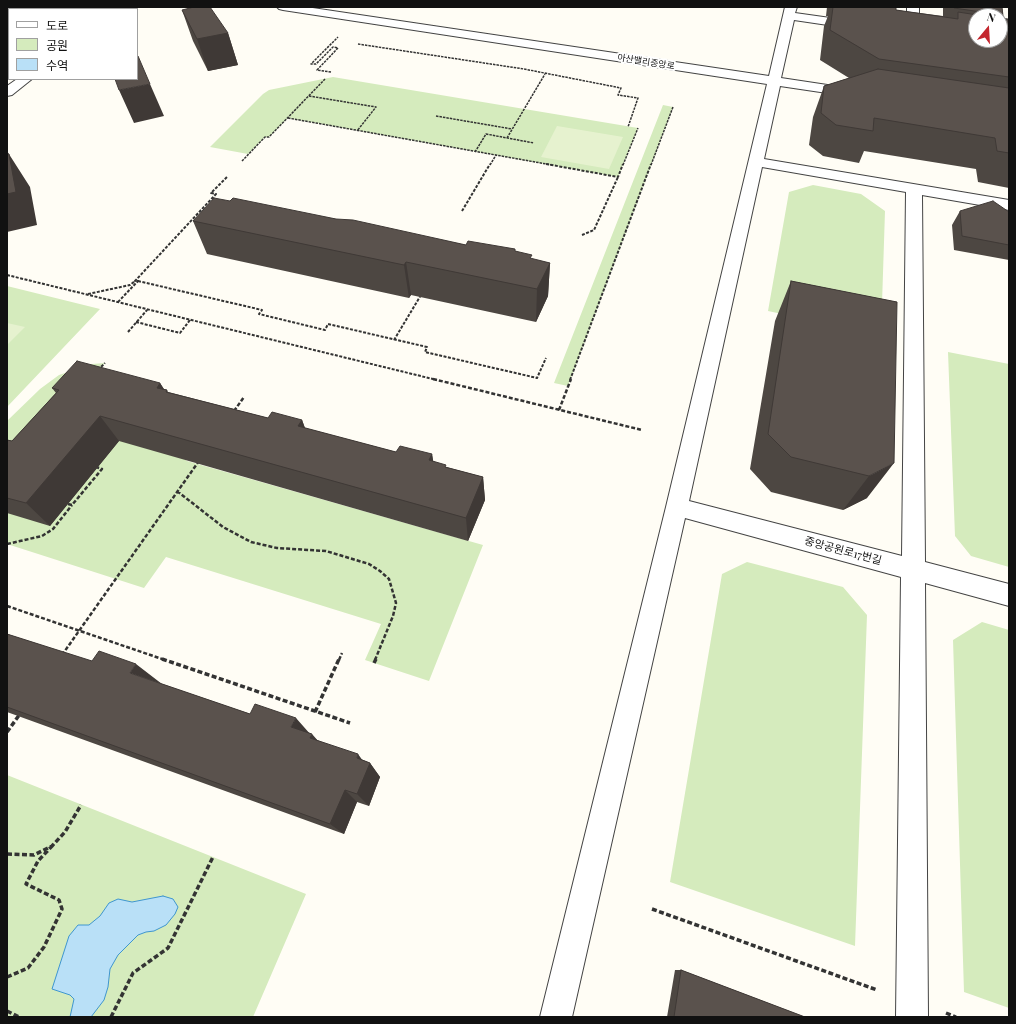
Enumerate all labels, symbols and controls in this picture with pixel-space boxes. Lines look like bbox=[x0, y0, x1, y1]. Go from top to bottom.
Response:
legend bbox=[8, 8, 138, 80]
north arrow bbox=[968, 8, 1008, 48]
text: N bbox=[985, 9, 998, 25]
text: 도로 bbox=[46, 17, 68, 33]
text: 공원 bbox=[46, 37, 68, 53]
street label: 아산밸리중앙로 bbox=[617, 52, 675, 72]
text: 수역 bbox=[46, 57, 68, 73]
street label: 중앙공원로17번길 bbox=[803, 534, 883, 568]

